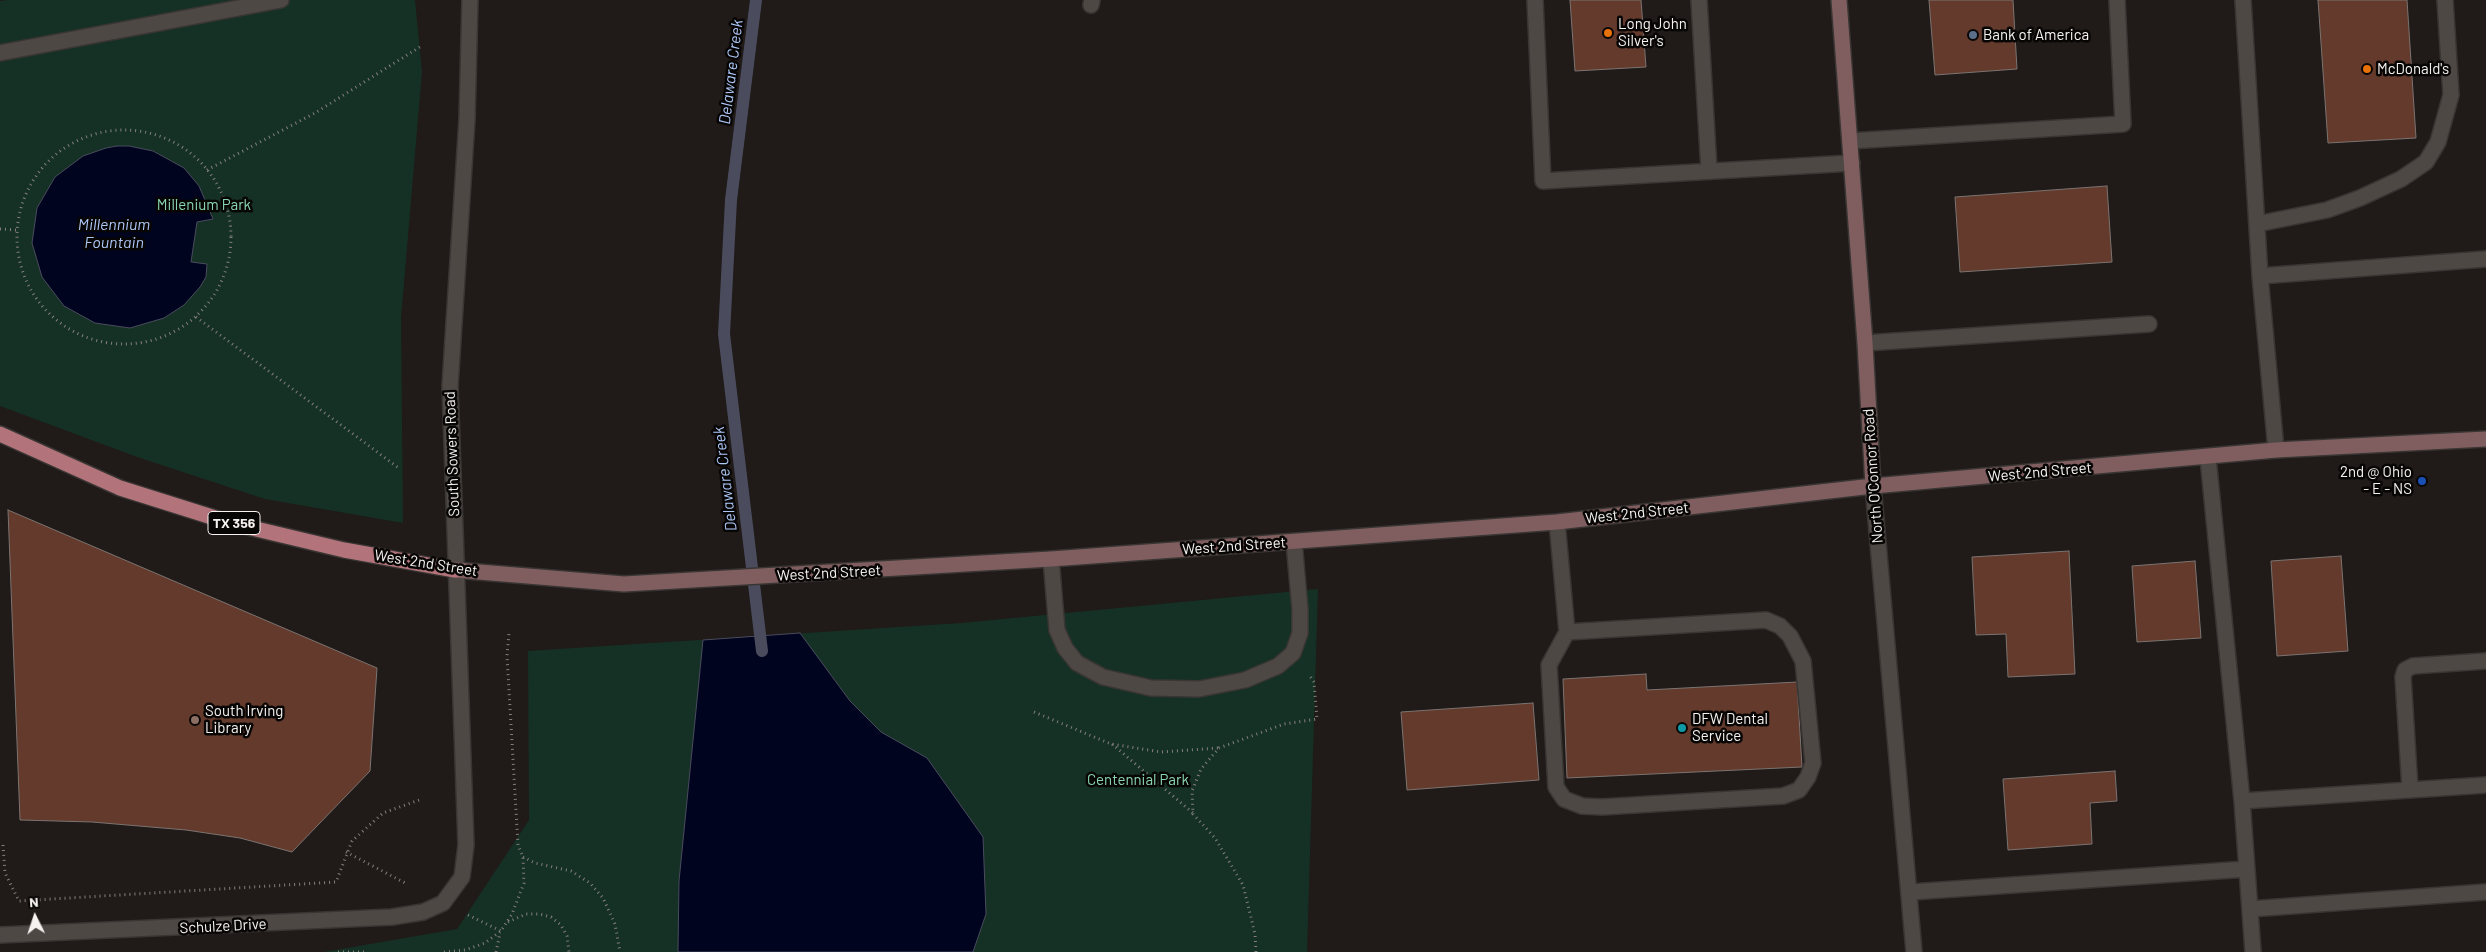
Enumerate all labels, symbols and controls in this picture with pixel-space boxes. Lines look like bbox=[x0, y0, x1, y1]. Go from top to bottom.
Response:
place label: Long John Silver's bbox=[1618, 15, 1687, 50]
water label: Delaware Creek bbox=[715, 19, 747, 125]
place label: Bank of America bbox=[1983, 26, 2089, 44]
marker: Long John Silver's bbox=[1602, 27, 1614, 39]
marker: Bank of America bbox=[1967, 29, 1979, 41]
place label: McDonald's bbox=[2377, 60, 2449, 78]
marker: McDonald's bbox=[2361, 63, 2373, 75]
park label: Millenium Park bbox=[157, 196, 251, 214]
water label: Millennium Fountain bbox=[78, 215, 150, 253]
street label: South Sowers Road bbox=[441, 391, 463, 517]
street label: North O'Connor Road bbox=[1859, 408, 1887, 544]
water label: Delaware Creek bbox=[709, 426, 741, 532]
street label: West 2nd Street bbox=[1987, 458, 2093, 486]
place label: 2nd @ Ohio - E - NS bbox=[2340, 463, 2412, 498]
marker: 2nd @ Ohio - E - NS bbox=[2416, 475, 2428, 487]
street label: West 2nd Street bbox=[1584, 499, 1690, 527]
road number: TX 356 bbox=[208, 512, 260, 534]
street label: West 2nd Street bbox=[1181, 533, 1287, 559]
street label: West 2nd Street bbox=[373, 546, 479, 580]
street label: West 2nd Street bbox=[777, 561, 881, 585]
place label: South Irving Library bbox=[205, 702, 283, 737]
place label: DFW Dental Service bbox=[1692, 710, 1768, 745]
marker: South Irving Library bbox=[189, 714, 201, 726]
marker: DFW Dental Service bbox=[1676, 722, 1688, 734]
park label: Centennial Park bbox=[1087, 771, 1189, 789]
north arrow bbox=[10, 892, 60, 942]
text: N bbox=[29, 893, 39, 910]
street label: Schulze Drive bbox=[179, 915, 267, 937]

